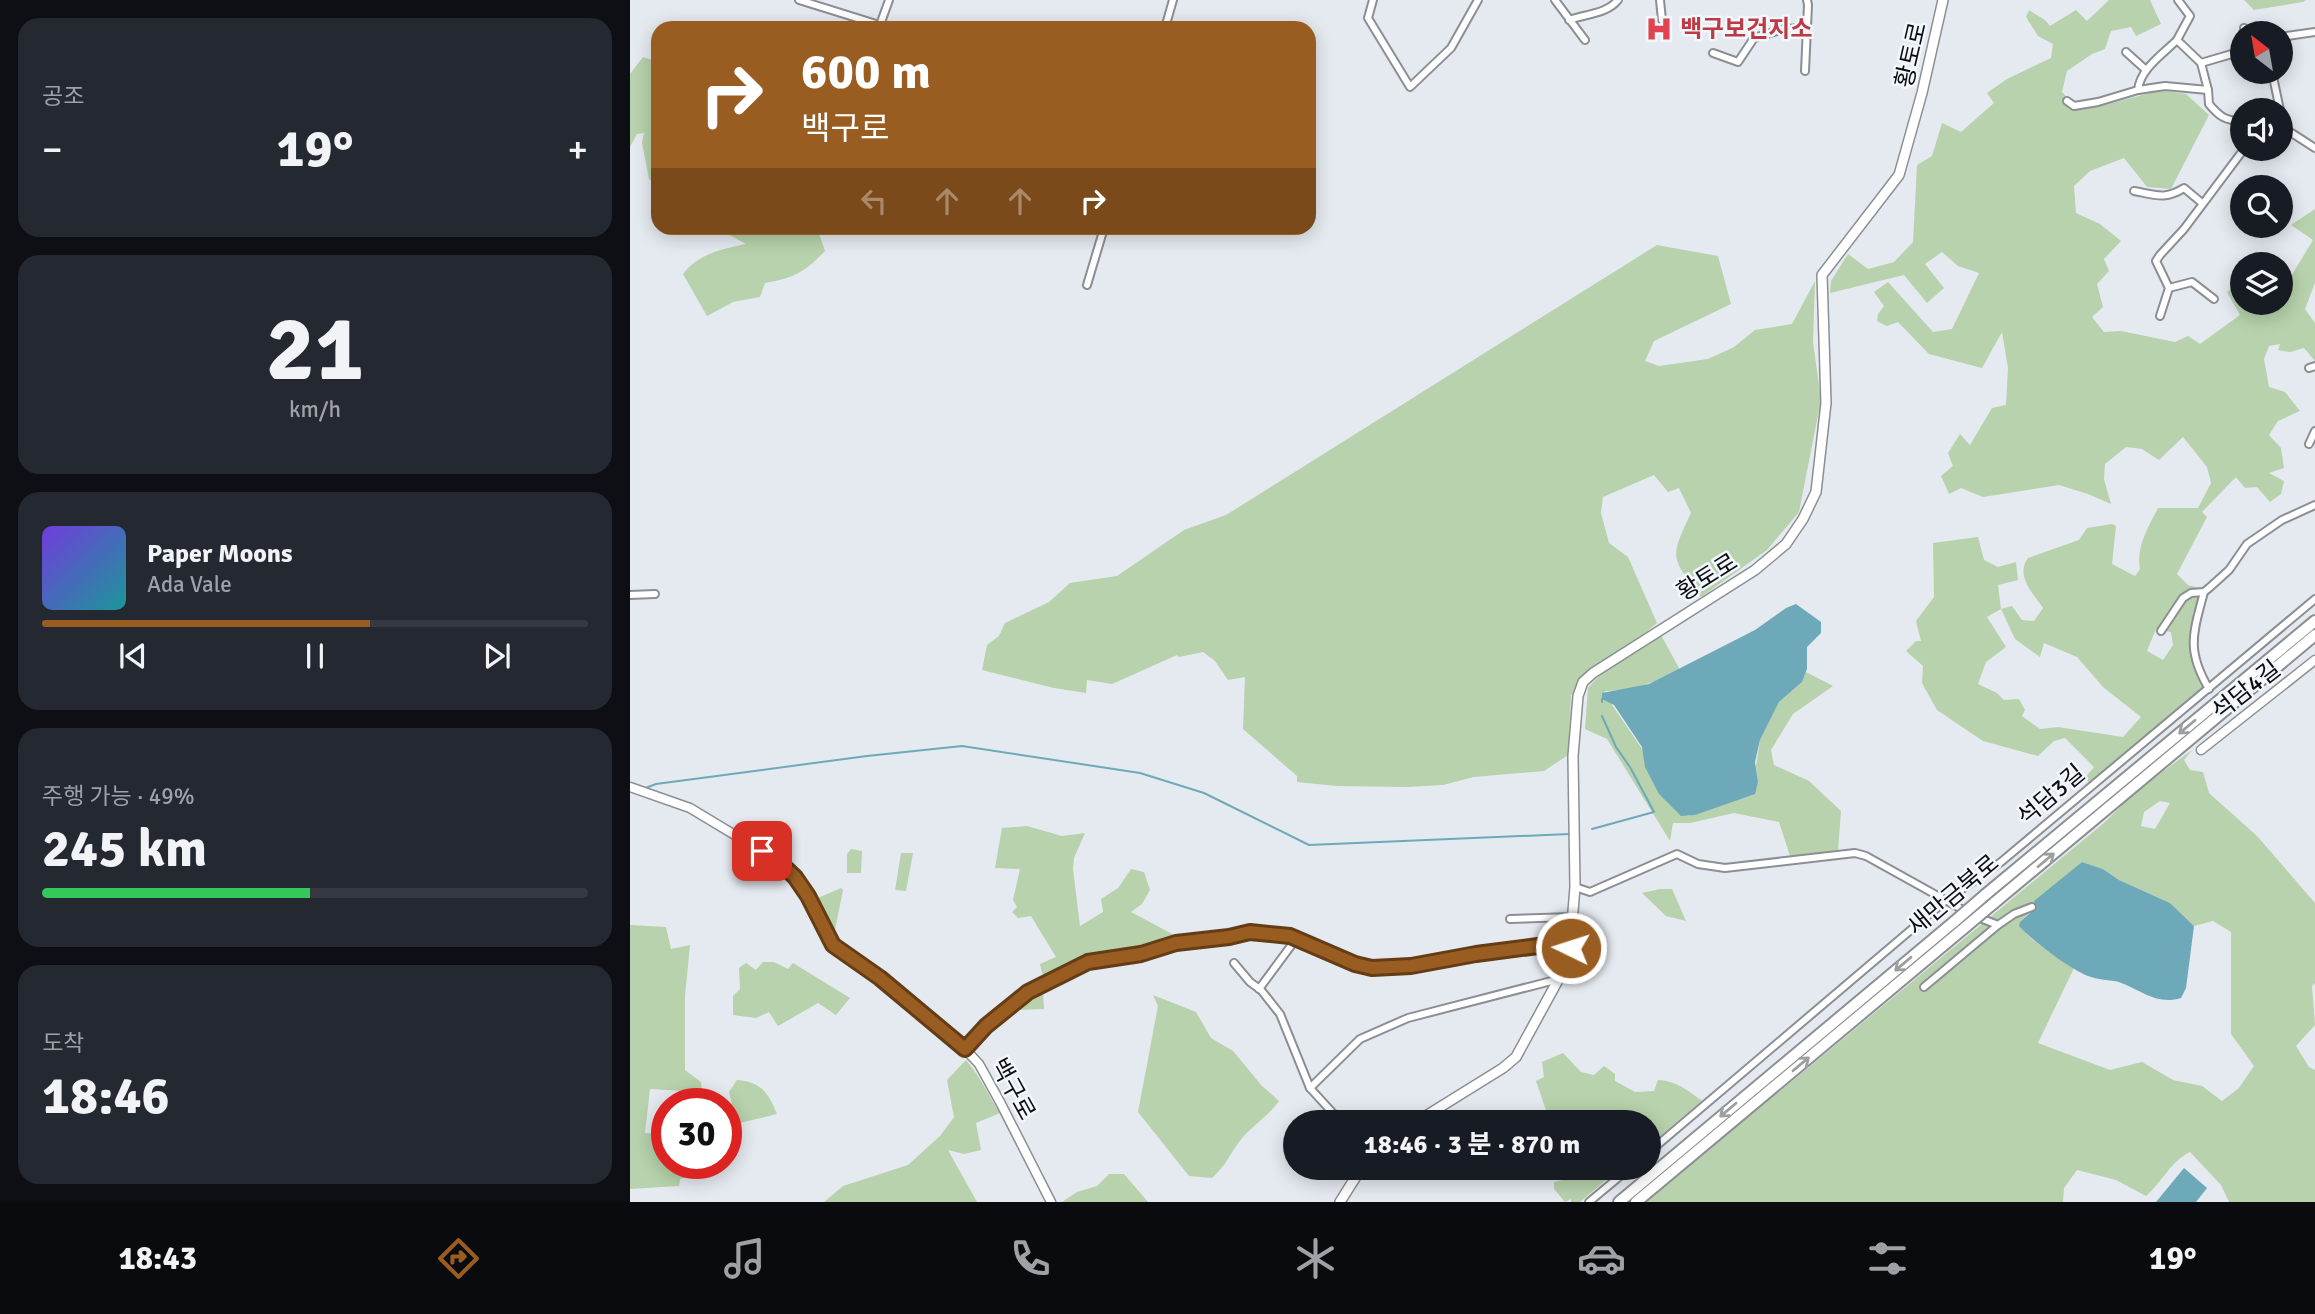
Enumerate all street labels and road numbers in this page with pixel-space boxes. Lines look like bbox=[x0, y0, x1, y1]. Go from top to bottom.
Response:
street label: 황토로 bbox=[1889, 19, 1933, 91]
street label: 황토로 bbox=[1671, 547, 1743, 607]
street label: 석담4길 bbox=[2206, 654, 2286, 726]
street label: 석담3길 bbox=[2011, 758, 2091, 832]
street label: 새만금북로 bbox=[1901, 848, 2005, 942]
street label: 백구로 bbox=[984, 1053, 1042, 1125]

